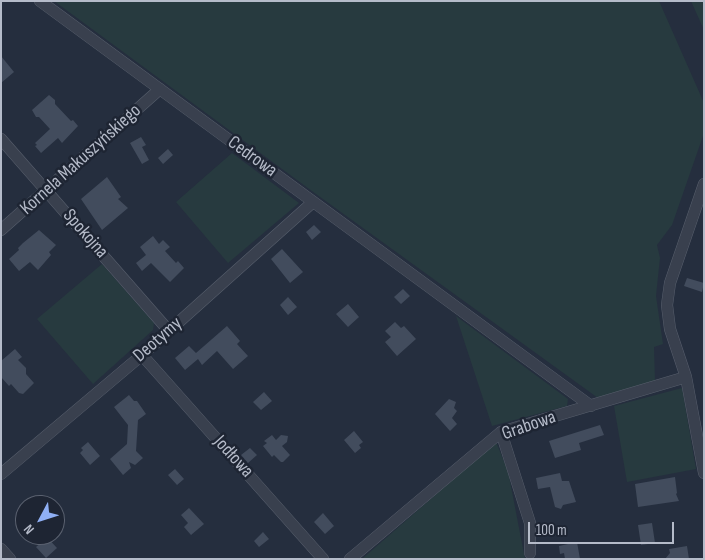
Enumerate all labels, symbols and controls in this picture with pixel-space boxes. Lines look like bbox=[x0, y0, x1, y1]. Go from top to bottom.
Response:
street label: Kornela Makuszyńskiego bbox=[16, 100, 146, 220]
street label: Cedrowa bbox=[223, 132, 281, 182]
street label: Spokojna bbox=[58, 205, 112, 263]
street label: Deotymy bbox=[129, 313, 187, 367]
street label: Grabowa bbox=[499, 406, 559, 446]
street label: Jodłowa bbox=[208, 431, 258, 483]
north arrow bbox=[15, 495, 65, 545]
scale bar bbox=[530, 512, 676, 544]
text: N bbox=[20, 521, 38, 538]
text: 100 m bbox=[536, 521, 567, 540]

